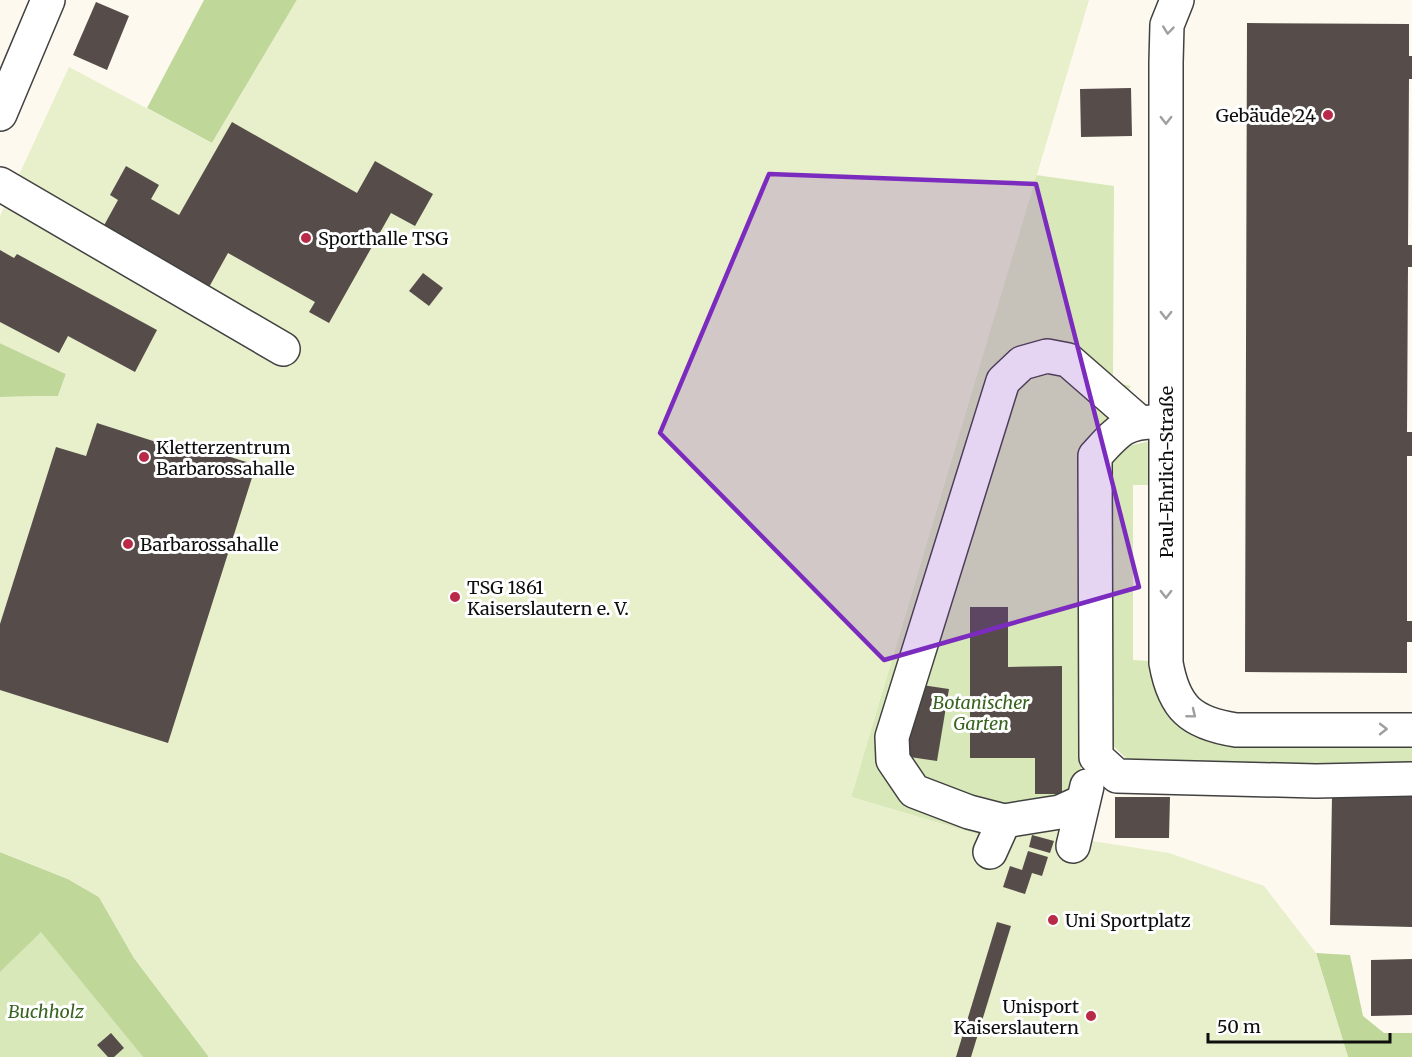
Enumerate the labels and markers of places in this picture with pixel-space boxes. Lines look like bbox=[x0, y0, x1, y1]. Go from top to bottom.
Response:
place label: Gebäude 24 bbox=[1216, 104, 1316, 127]
marker: Gebäude 24 bbox=[1321, 108, 1335, 122]
place label: Sporthalle TSG bbox=[318, 227, 448, 250]
marker: Sporthalle TSG bbox=[299, 231, 313, 245]
place label: Kletterzentrum Barbarossahalle bbox=[156, 436, 295, 480]
marker: Kletterzentrum Barbarossahalle bbox=[137, 450, 151, 464]
place label: Barbarossahalle bbox=[140, 533, 279, 556]
marker: Barbarossahalle bbox=[121, 537, 135, 551]
place label: TSG 1861 Kaiserslautern e. V. bbox=[467, 576, 629, 620]
marker: TSG 1861 Kaiserslautern e. V. bbox=[448, 590, 462, 604]
place label: Uni Sportplatz bbox=[1065, 909, 1191, 932]
marker: Uni Sportplatz bbox=[1046, 913, 1060, 927]
place label: Unisport Kaiserslautern bbox=[954, 995, 1079, 1039]
marker: Unisport Kaiserslautern bbox=[1084, 1009, 1098, 1023]

